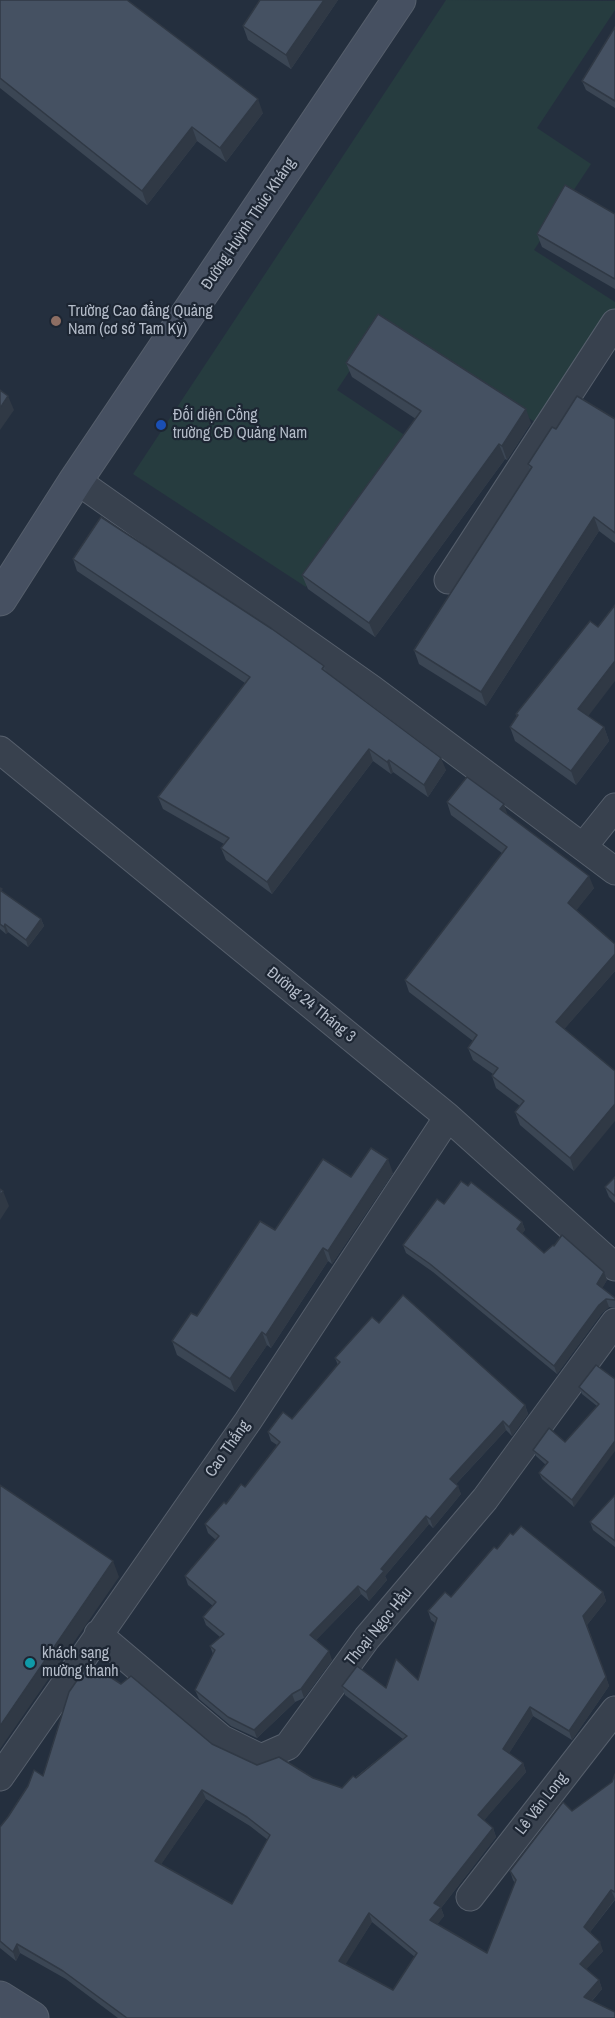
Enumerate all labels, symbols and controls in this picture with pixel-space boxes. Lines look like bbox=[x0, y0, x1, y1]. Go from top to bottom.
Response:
street label: Đường Huỳnh Thúc Kháng bbox=[198, 155, 300, 293]
place label: Trường Cao đẳng Quảng Nam (cơ sở Tam Kỳ) bbox=[68, 302, 213, 340]
marker: Trường Cao đẳng Quảng Nam (cơ sở Tam Kỳ) bbox=[49, 314, 63, 328]
place label: Đối diện Cổng trường CĐ Quảng Nam bbox=[173, 406, 307, 444]
marker: Đối diện Cổng trường CĐ Quảng Nam bbox=[154, 418, 168, 432]
street label: Đường 24 Tháng 3 bbox=[263, 963, 359, 1047]
street label: Cao Thắng bbox=[202, 1417, 254, 1481]
street label: Thoại Ngọc Hầu bbox=[341, 1584, 417, 1670]
place label: khách sạng mường thanh bbox=[42, 1644, 119, 1682]
marker: khách sạng mường thanh bbox=[23, 1656, 37, 1670]
street label: Lê Văn Long bbox=[512, 1769, 572, 1839]

